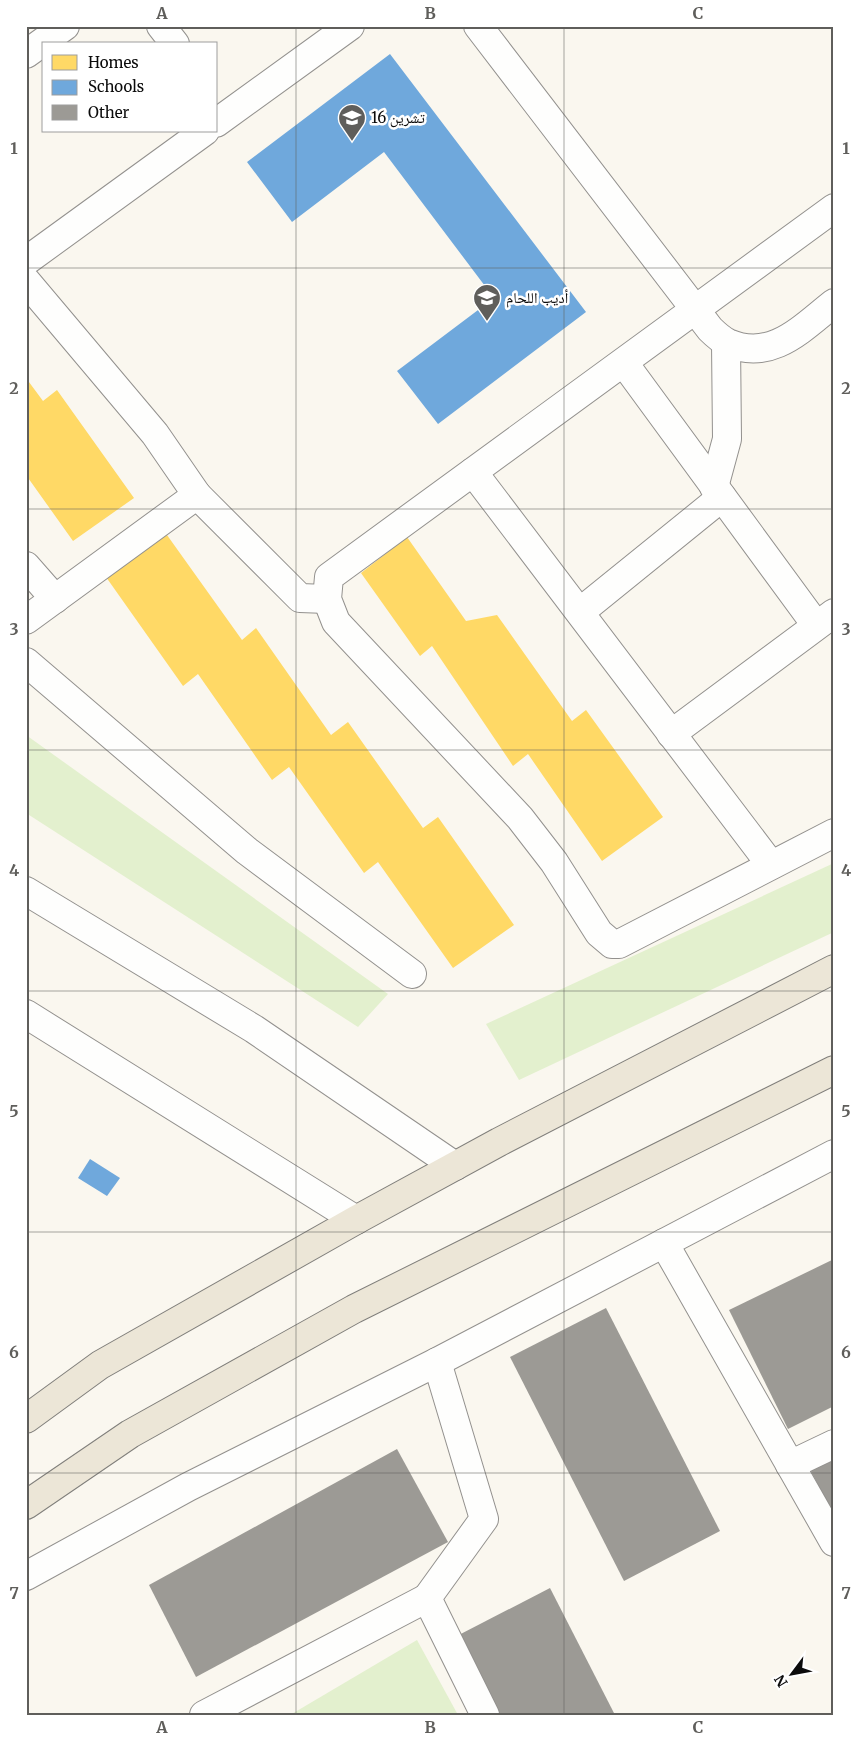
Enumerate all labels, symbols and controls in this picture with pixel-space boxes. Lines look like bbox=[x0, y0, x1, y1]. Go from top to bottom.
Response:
text: A bbox=[155, 3, 168, 23]
text: B bbox=[424, 3, 436, 23]
text: C bbox=[693, 3, 703, 23]
legend bbox=[42, 42, 218, 132]
text: Homes bbox=[88, 53, 139, 72]
text: Schools bbox=[88, 77, 144, 96]
text: Other bbox=[88, 103, 130, 122]
school or university icon: 16 تشرين bbox=[337, 103, 367, 142]
place label: 16 تشرين bbox=[371, 108, 425, 128]
text: 1 bbox=[10, 138, 18, 158]
text: 1 bbox=[842, 138, 850, 158]
school or university icon: أديب اللحام bbox=[472, 283, 502, 322]
place label: أديب اللحام bbox=[506, 288, 568, 308]
text: 2 bbox=[9, 378, 19, 398]
text: 2 bbox=[841, 378, 851, 398]
text: 3 bbox=[9, 619, 19, 639]
text: 3 bbox=[841, 619, 851, 639]
text: 4 bbox=[9, 860, 19, 880]
text: 4 bbox=[841, 860, 851, 880]
text: 5 bbox=[9, 1101, 19, 1121]
text: 5 bbox=[841, 1101, 851, 1121]
text: 6 bbox=[9, 1342, 19, 1362]
text: 6 bbox=[841, 1342, 851, 1362]
text: 7 bbox=[9, 1583, 19, 1603]
text: 7 bbox=[841, 1583, 851, 1603]
north arrow bbox=[768, 1648, 818, 1698]
text: N bbox=[770, 1671, 792, 1690]
text: A bbox=[155, 1717, 168, 1737]
text: B bbox=[424, 1717, 436, 1737]
text: C bbox=[693, 1717, 703, 1737]

